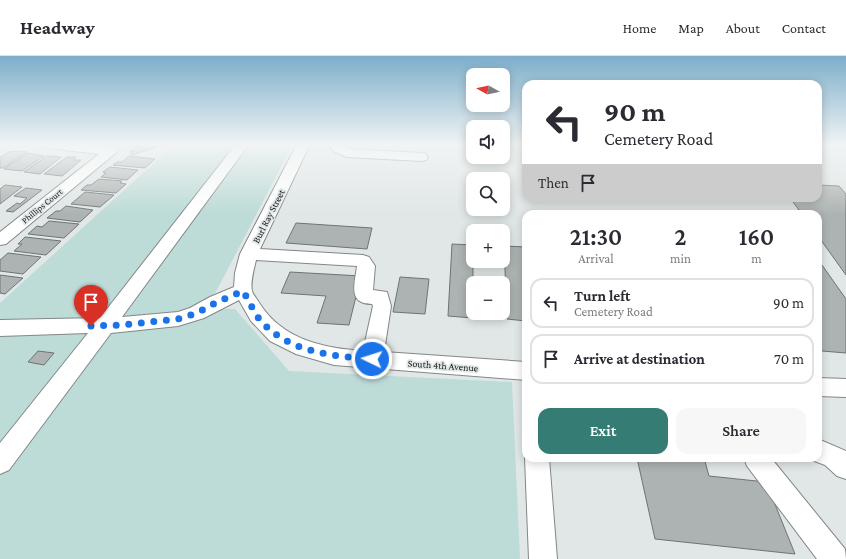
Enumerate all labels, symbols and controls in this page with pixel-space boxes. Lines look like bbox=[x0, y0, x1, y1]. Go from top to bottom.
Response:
text: Headway bbox=[20, 17, 95, 38]
text: Home bbox=[623, 20, 656, 36]
text: Map bbox=[678, 20, 704, 36]
text: About bbox=[726, 20, 760, 36]
text: Contact bbox=[782, 20, 826, 36]
north arrow bbox=[466, 68, 510, 112]
map controls bbox=[466, 68, 510, 320]
icon: left bbox=[538, 96, 590, 148]
text: 90 m bbox=[604, 96, 665, 127]
button: sound bbox=[466, 120, 510, 164]
text: Cemetery Road bbox=[604, 129, 713, 149]
button: search bbox=[466, 172, 510, 216]
icon: arrive bbox=[577, 172, 599, 194]
text: Then bbox=[538, 175, 569, 191]
street label: Phillips Court bbox=[20, 186, 65, 225]
street label: Burl Ray Street bbox=[250, 187, 287, 245]
text: 21:30 bbox=[570, 223, 622, 250]
text: 2 bbox=[675, 223, 686, 250]
text: 160 bbox=[739, 223, 774, 250]
button: + bbox=[466, 224, 510, 268]
text: Arrival bbox=[578, 251, 614, 266]
text: min bbox=[670, 251, 691, 266]
text: m bbox=[751, 251, 762, 266]
button: − bbox=[466, 276, 510, 320]
pin bbox=[74, 285, 108, 326]
text: Turn left bbox=[574, 288, 630, 304]
icon: arrive bbox=[80, 291, 102, 313]
icon: left bbox=[540, 292, 562, 314]
text: 90 m bbox=[773, 295, 804, 311]
text: Cemetery Road bbox=[574, 304, 653, 319]
position arrow bbox=[351, 338, 393, 380]
icon: arrive bbox=[540, 348, 562, 370]
text: Arrive at destination bbox=[574, 351, 705, 367]
text: 70 m bbox=[774, 351, 804, 367]
street label: South 4th Avenue bbox=[407, 358, 479, 373]
button: Exit bbox=[538, 408, 668, 454]
button: Share bbox=[676, 408, 806, 454]

